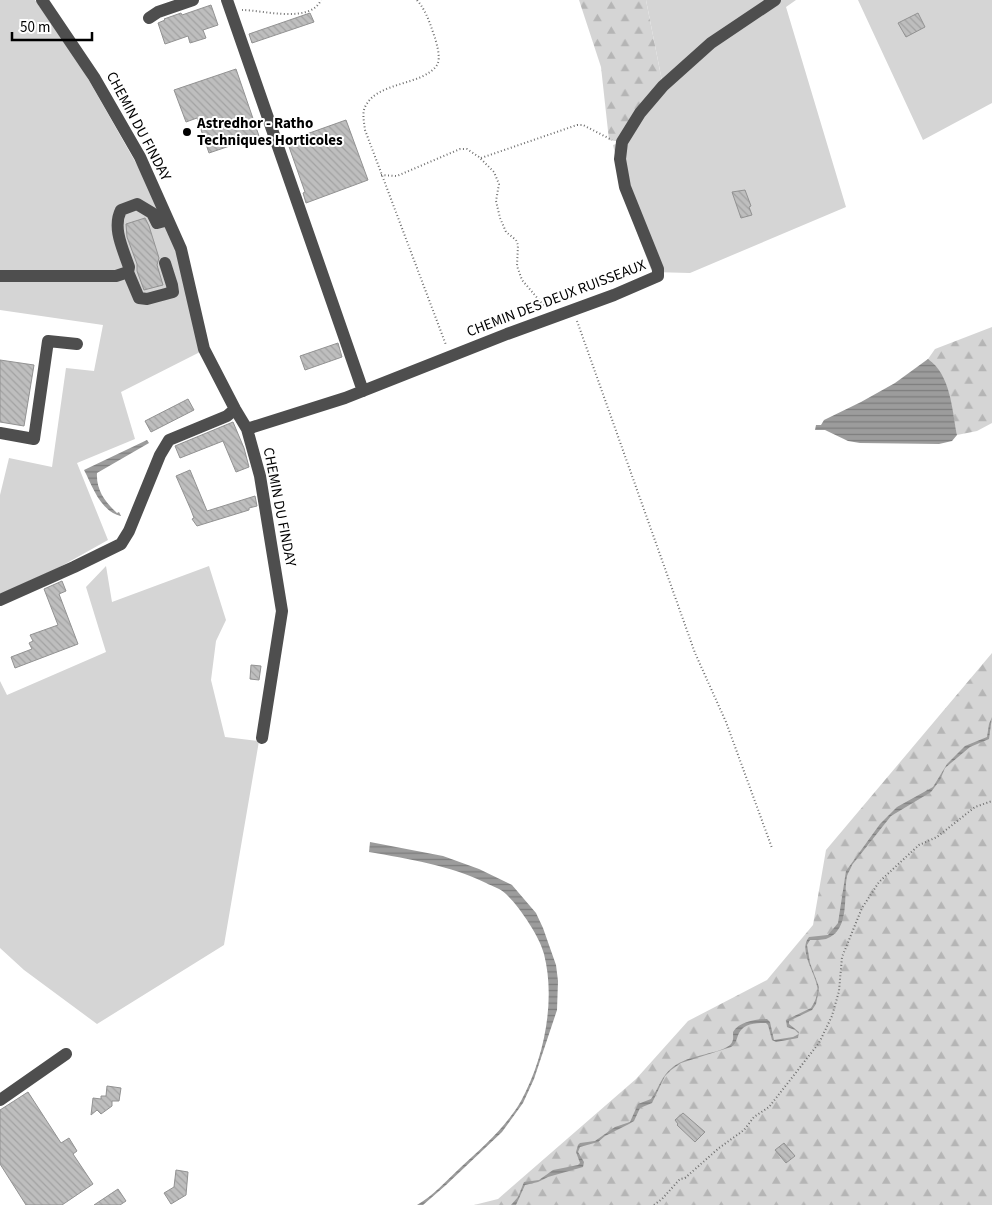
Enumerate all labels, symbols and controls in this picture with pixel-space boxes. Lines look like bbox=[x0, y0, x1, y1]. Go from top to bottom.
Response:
scale bar bbox=[12, 10, 92, 42]
text: 50 m bbox=[20, 17, 50, 38]
street label: CHEMIN DU FINDAY bbox=[101, 68, 177, 185]
place label: Astredhor - Ratho Techniques Horticoles bbox=[196, 113, 343, 151]
marker: Astredhor - Ratho Techniques Horticoles bbox=[181, 126, 193, 138]
street label: CHEMIN DES DEUX RUISSEAUX bbox=[464, 254, 649, 342]
street label: CHEMIN DU FINDAY bbox=[258, 446, 302, 569]

